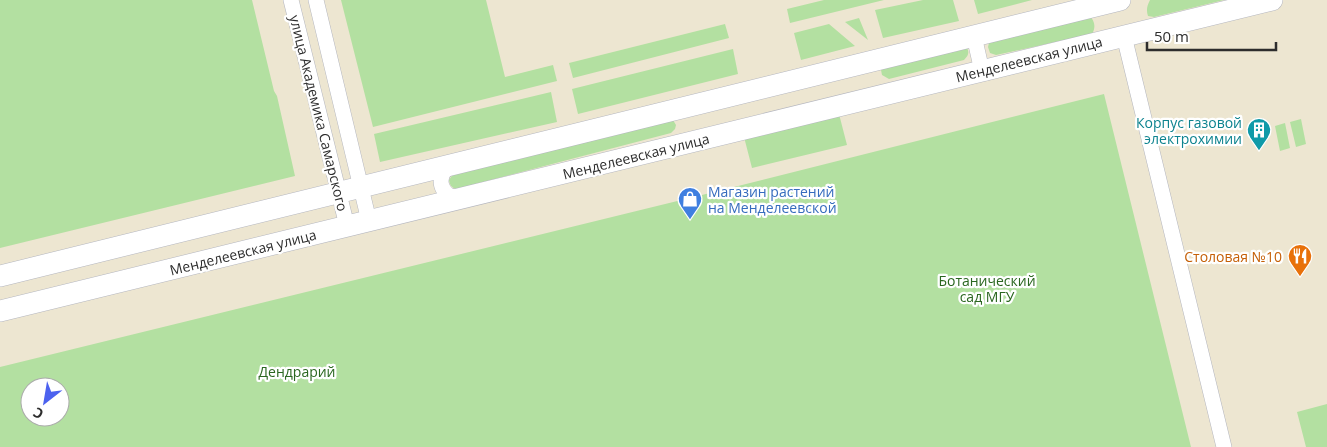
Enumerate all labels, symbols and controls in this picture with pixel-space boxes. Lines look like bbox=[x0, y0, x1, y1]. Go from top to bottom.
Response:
street label: улица Академика Самарского bbox=[285, 13, 353, 213]
scale bar bbox=[1147, 20, 1276, 52]
text: 50 m bbox=[1154, 26, 1189, 46]
street label: Менделеевская улица bbox=[954, 32, 1104, 86]
place label: Корпус газовой электрохимии bbox=[1136, 113, 1242, 148]
building icon: Корпус газовой электрохимии bbox=[1246, 117, 1272, 151]
street label: Менделеевская улица bbox=[561, 129, 711, 183]
place label: Магазин растений на Менделеевской bbox=[708, 182, 837, 217]
shop icon: Магазин растений на Менделеевской bbox=[677, 186, 703, 220]
street label: Менделеевская улица bbox=[168, 225, 318, 279]
restaurant icon: Столовая №10 bbox=[1287, 243, 1313, 277]
place label: Столовая №10 bbox=[1184, 247, 1282, 266]
park label: Ботанический сад МГУ bbox=[938, 271, 1036, 306]
park label: Дендрарий bbox=[258, 362, 336, 381]
north arrow bbox=[20, 377, 70, 427]
text: С bbox=[29, 403, 47, 424]

